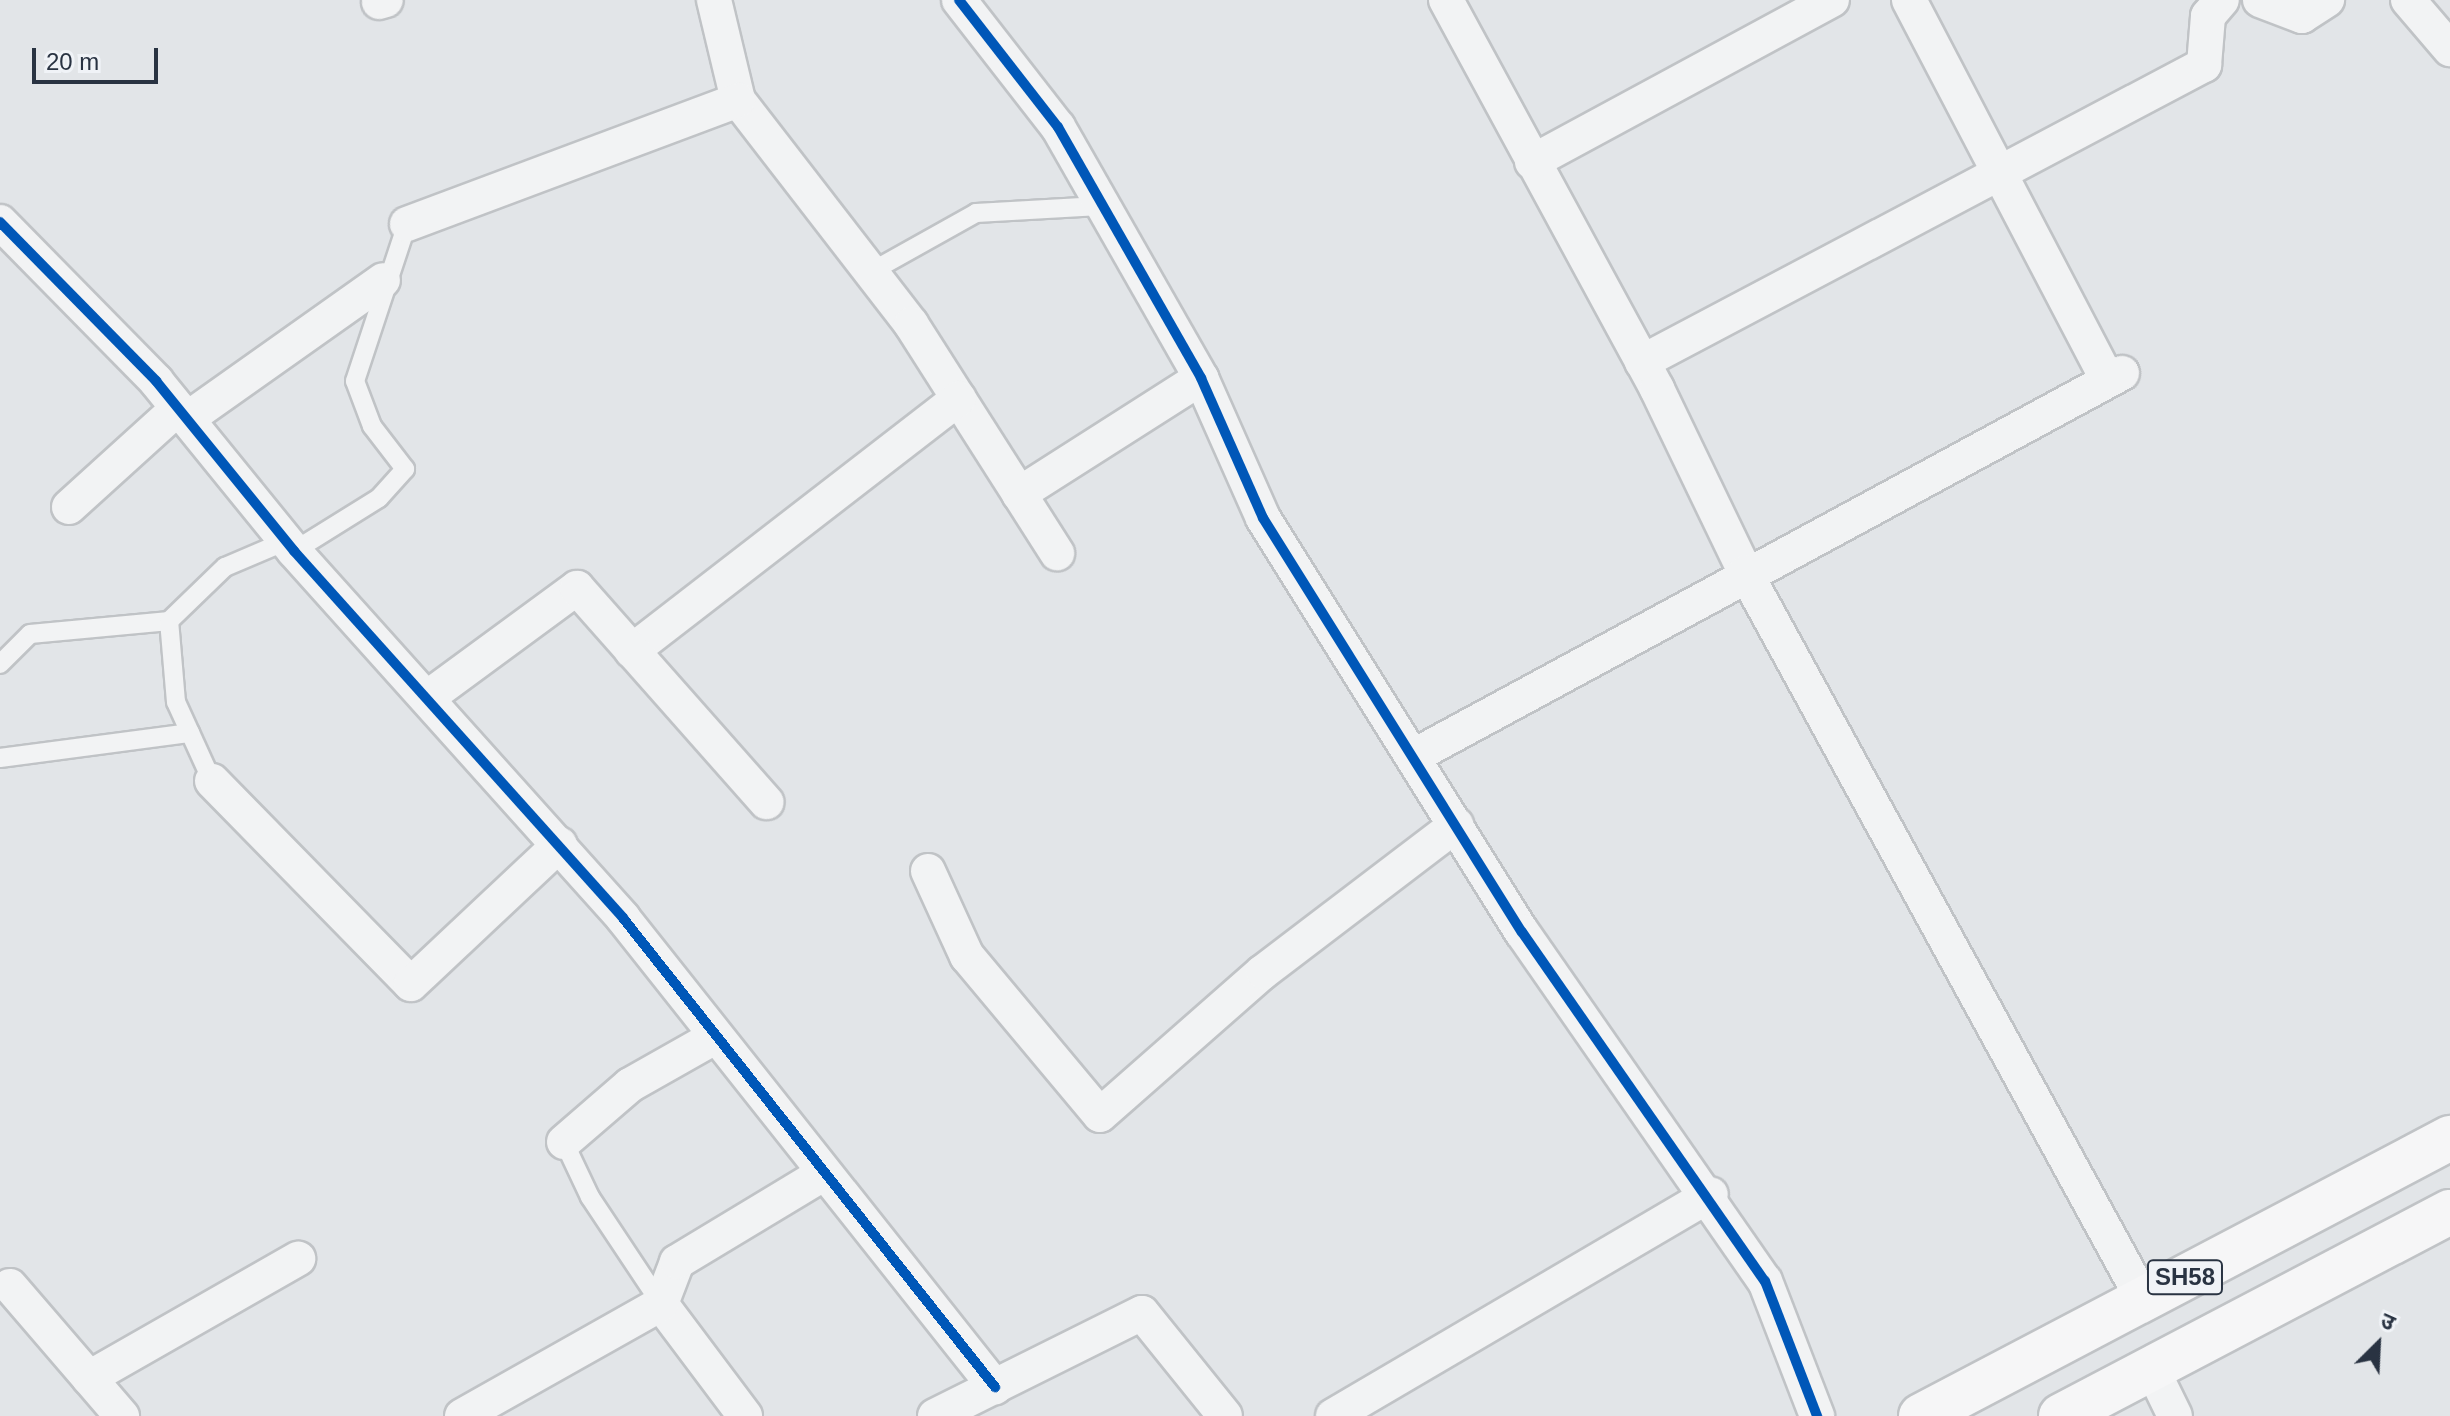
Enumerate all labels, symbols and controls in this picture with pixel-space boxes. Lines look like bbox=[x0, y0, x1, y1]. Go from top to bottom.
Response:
scale bar bbox=[36, 32, 162, 82]
text: 20 m bbox=[46, 48, 99, 75]
road number: SH58 bbox=[2145, 1257, 2225, 1297]
north arrow bbox=[2338, 1304, 2418, 1384]
text: उ bbox=[2377, 1308, 2399, 1336]

